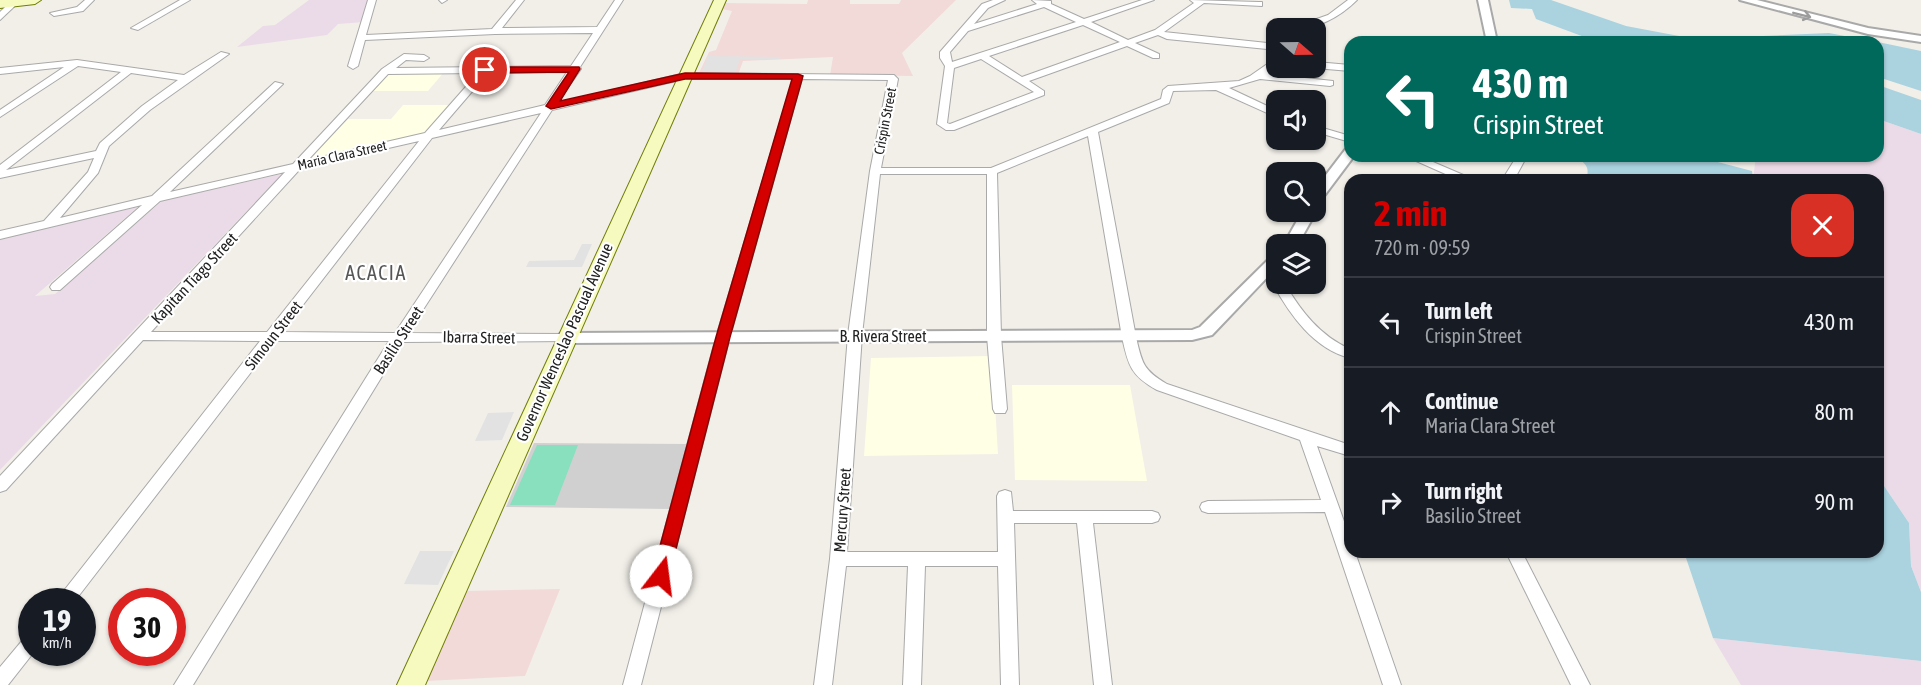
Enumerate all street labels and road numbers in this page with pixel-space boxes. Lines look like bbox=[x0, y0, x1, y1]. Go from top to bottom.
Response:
street label: Crispin Street bbox=[871, 86, 899, 156]
street label: Maria Clara Street bbox=[296, 137, 388, 173]
street label: Kapitan Tiago Street bbox=[147, 229, 242, 328]
street label: Governor Wenceslao Pascual Avenue bbox=[512, 240, 616, 444]
street label: Simoun Street bbox=[241, 297, 306, 373]
street label: Basilio Street bbox=[369, 302, 427, 377]
street label: Ibarra Street bbox=[442, 327, 516, 347]
street label: B. Rivera Street bbox=[839, 327, 927, 345]
street label: Mercury Street bbox=[830, 467, 855, 553]

